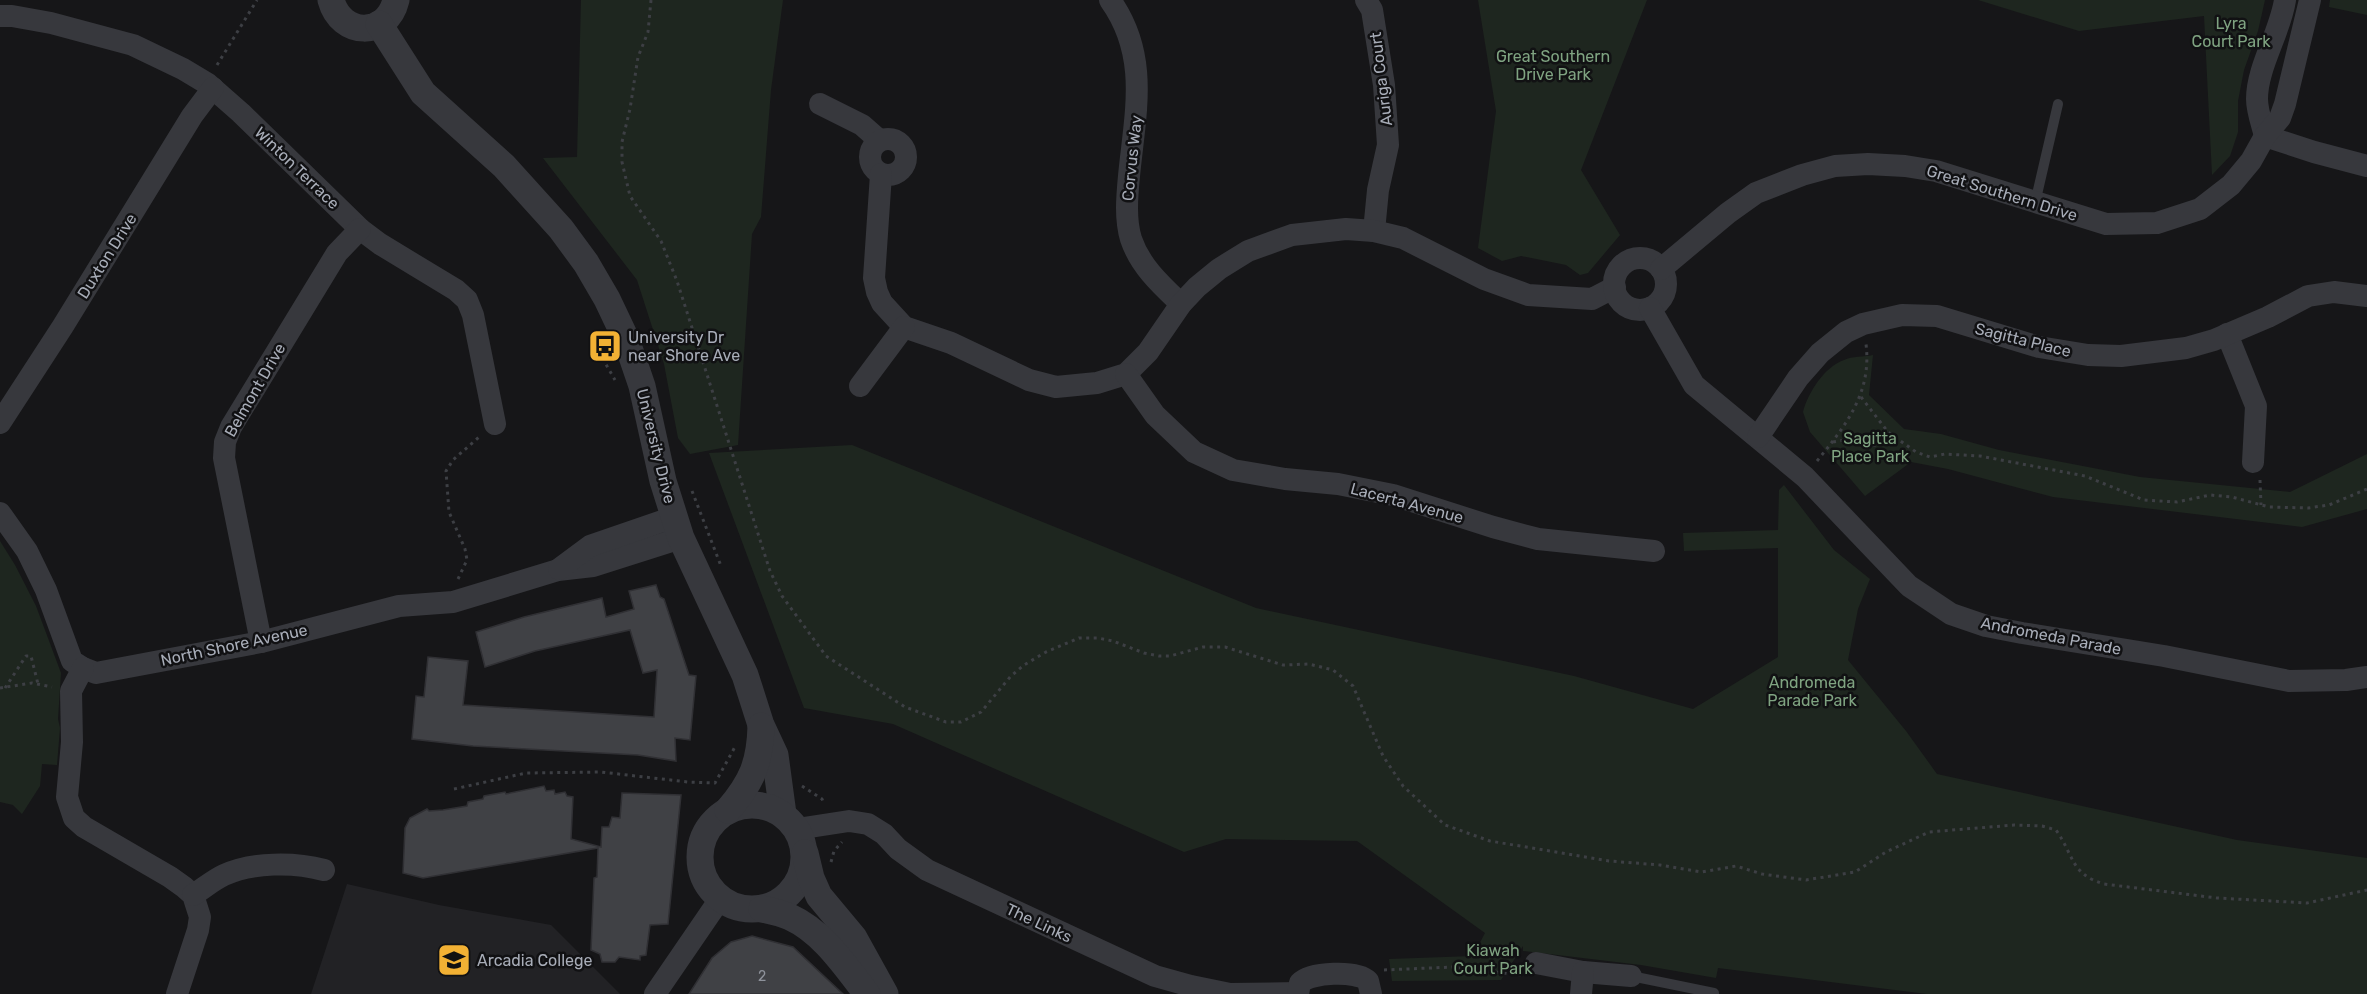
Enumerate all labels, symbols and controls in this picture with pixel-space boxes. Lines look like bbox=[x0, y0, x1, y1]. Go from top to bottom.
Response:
park label: Lyra Court Park bbox=[2191, 14, 2271, 51]
street label: Auriga Court bbox=[1366, 31, 1396, 127]
park label: Great Southern Drive Park bbox=[1496, 47, 1610, 84]
street label: Corvus Way bbox=[1118, 114, 1146, 202]
street label: Winton Terrace bbox=[251, 123, 343, 213]
street label: Great Southern Drive bbox=[1924, 161, 2080, 225]
street label: Duxton Drive bbox=[73, 210, 141, 302]
street label: Sagitta Place bbox=[1973, 319, 2073, 361]
bus stop icon: University Dr near Shore Ave bbox=[587, 328, 623, 364]
place label: University Dr near Shore Ave bbox=[628, 328, 740, 365]
street label: Belmont Drive bbox=[220, 340, 290, 440]
street label: University Drive bbox=[633, 387, 679, 505]
park label: Sagitta Place Park bbox=[1831, 429, 1910, 466]
street label: Lacerta Avenue bbox=[1348, 479, 1466, 527]
street label: Andromeda Parade bbox=[1979, 613, 2123, 659]
street label: North Shore Avenue bbox=[159, 620, 309, 670]
park label: Andromeda Parade Park bbox=[1767, 673, 1857, 710]
street label: The Links bbox=[1003, 900, 1075, 946]
park label: Kiawah Court Park bbox=[1453, 941, 1533, 978]
school or university icon: Arcadia College bbox=[436, 942, 472, 978]
place label: Arcadia College bbox=[477, 951, 593, 970]
house number: 2 bbox=[758, 968, 766, 985]

